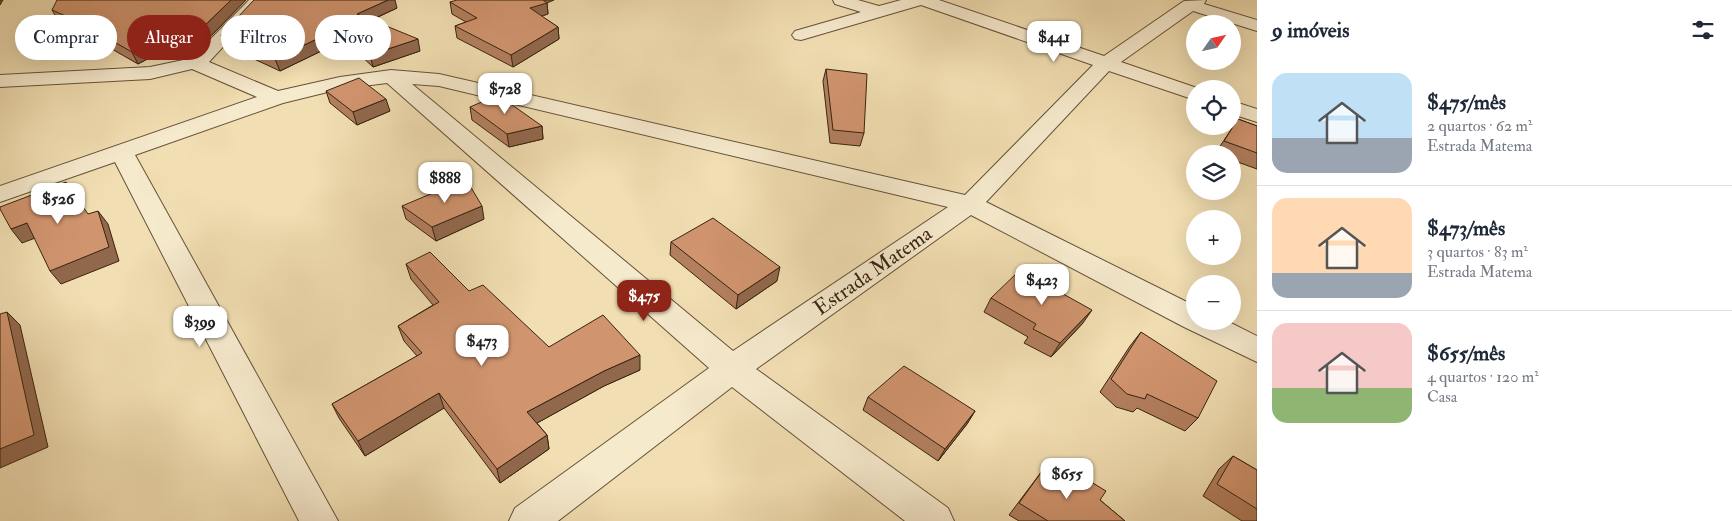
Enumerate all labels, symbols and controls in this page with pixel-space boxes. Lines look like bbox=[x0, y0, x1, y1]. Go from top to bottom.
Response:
chip: Comprar bbox=[15, 15, 117, 60]
chip: Alugar bbox=[127, 15, 211, 60]
chip: Filtros bbox=[221, 15, 305, 60]
chip: Novo bbox=[315, 15, 391, 60]
north arrow bbox=[1186, 15, 1241, 70]
map controls bbox=[1186, 15, 1241, 330]
icon: filters bbox=[1689, 16, 1717, 44]
text: 9 imóveis bbox=[1272, 17, 1349, 44]
pin: $441 bbox=[1024, 20, 1084, 63]
text: $441 bbox=[1038, 27, 1070, 47]
pin: $728 bbox=[475, 72, 535, 115]
text: $728 bbox=[489, 79, 521, 99]
button: locate bbox=[1186, 80, 1241, 135]
text: $475/mês bbox=[1427, 89, 1506, 116]
icon: home bbox=[1312, 93, 1372, 153]
text: 2 quartos · 62 m² bbox=[1427, 116, 1532, 136]
text: Estrada Matema bbox=[1427, 136, 1532, 156]
button: layers bbox=[1186, 145, 1241, 200]
pin: $888 bbox=[415, 162, 475, 204]
text: $888 bbox=[429, 168, 461, 188]
pin: $526 bbox=[28, 182, 88, 225]
text: $526 bbox=[42, 189, 74, 209]
button: + bbox=[1186, 210, 1241, 265]
text: $473/mês bbox=[1427, 215, 1505, 242]
icon: home bbox=[1312, 218, 1372, 278]
street label: Estrada Matema bbox=[809, 220, 938, 322]
text: 3 quartos · 83 m² bbox=[1427, 242, 1528, 262]
text: Estrada Matema bbox=[1427, 262, 1532, 282]
pin: $423 bbox=[1012, 264, 1072, 306]
text: $423 bbox=[1026, 270, 1058, 290]
button: − bbox=[1186, 275, 1241, 330]
pin: $475 bbox=[614, 280, 674, 322]
text: $475 bbox=[628, 286, 660, 306]
pin: $399 bbox=[170, 306, 230, 348]
text: $399 bbox=[184, 312, 216, 332]
pin: $473 bbox=[452, 324, 512, 367]
text: $473 bbox=[467, 331, 497, 351]
text: $655/mês bbox=[1427, 340, 1505, 367]
icon: home bbox=[1312, 343, 1372, 403]
text: 4 quartos · 120 m² bbox=[1427, 367, 1539, 387]
text: Casa bbox=[1427, 387, 1457, 407]
pin: $655 bbox=[1037, 458, 1097, 500]
text: $655 bbox=[1051, 464, 1083, 484]

